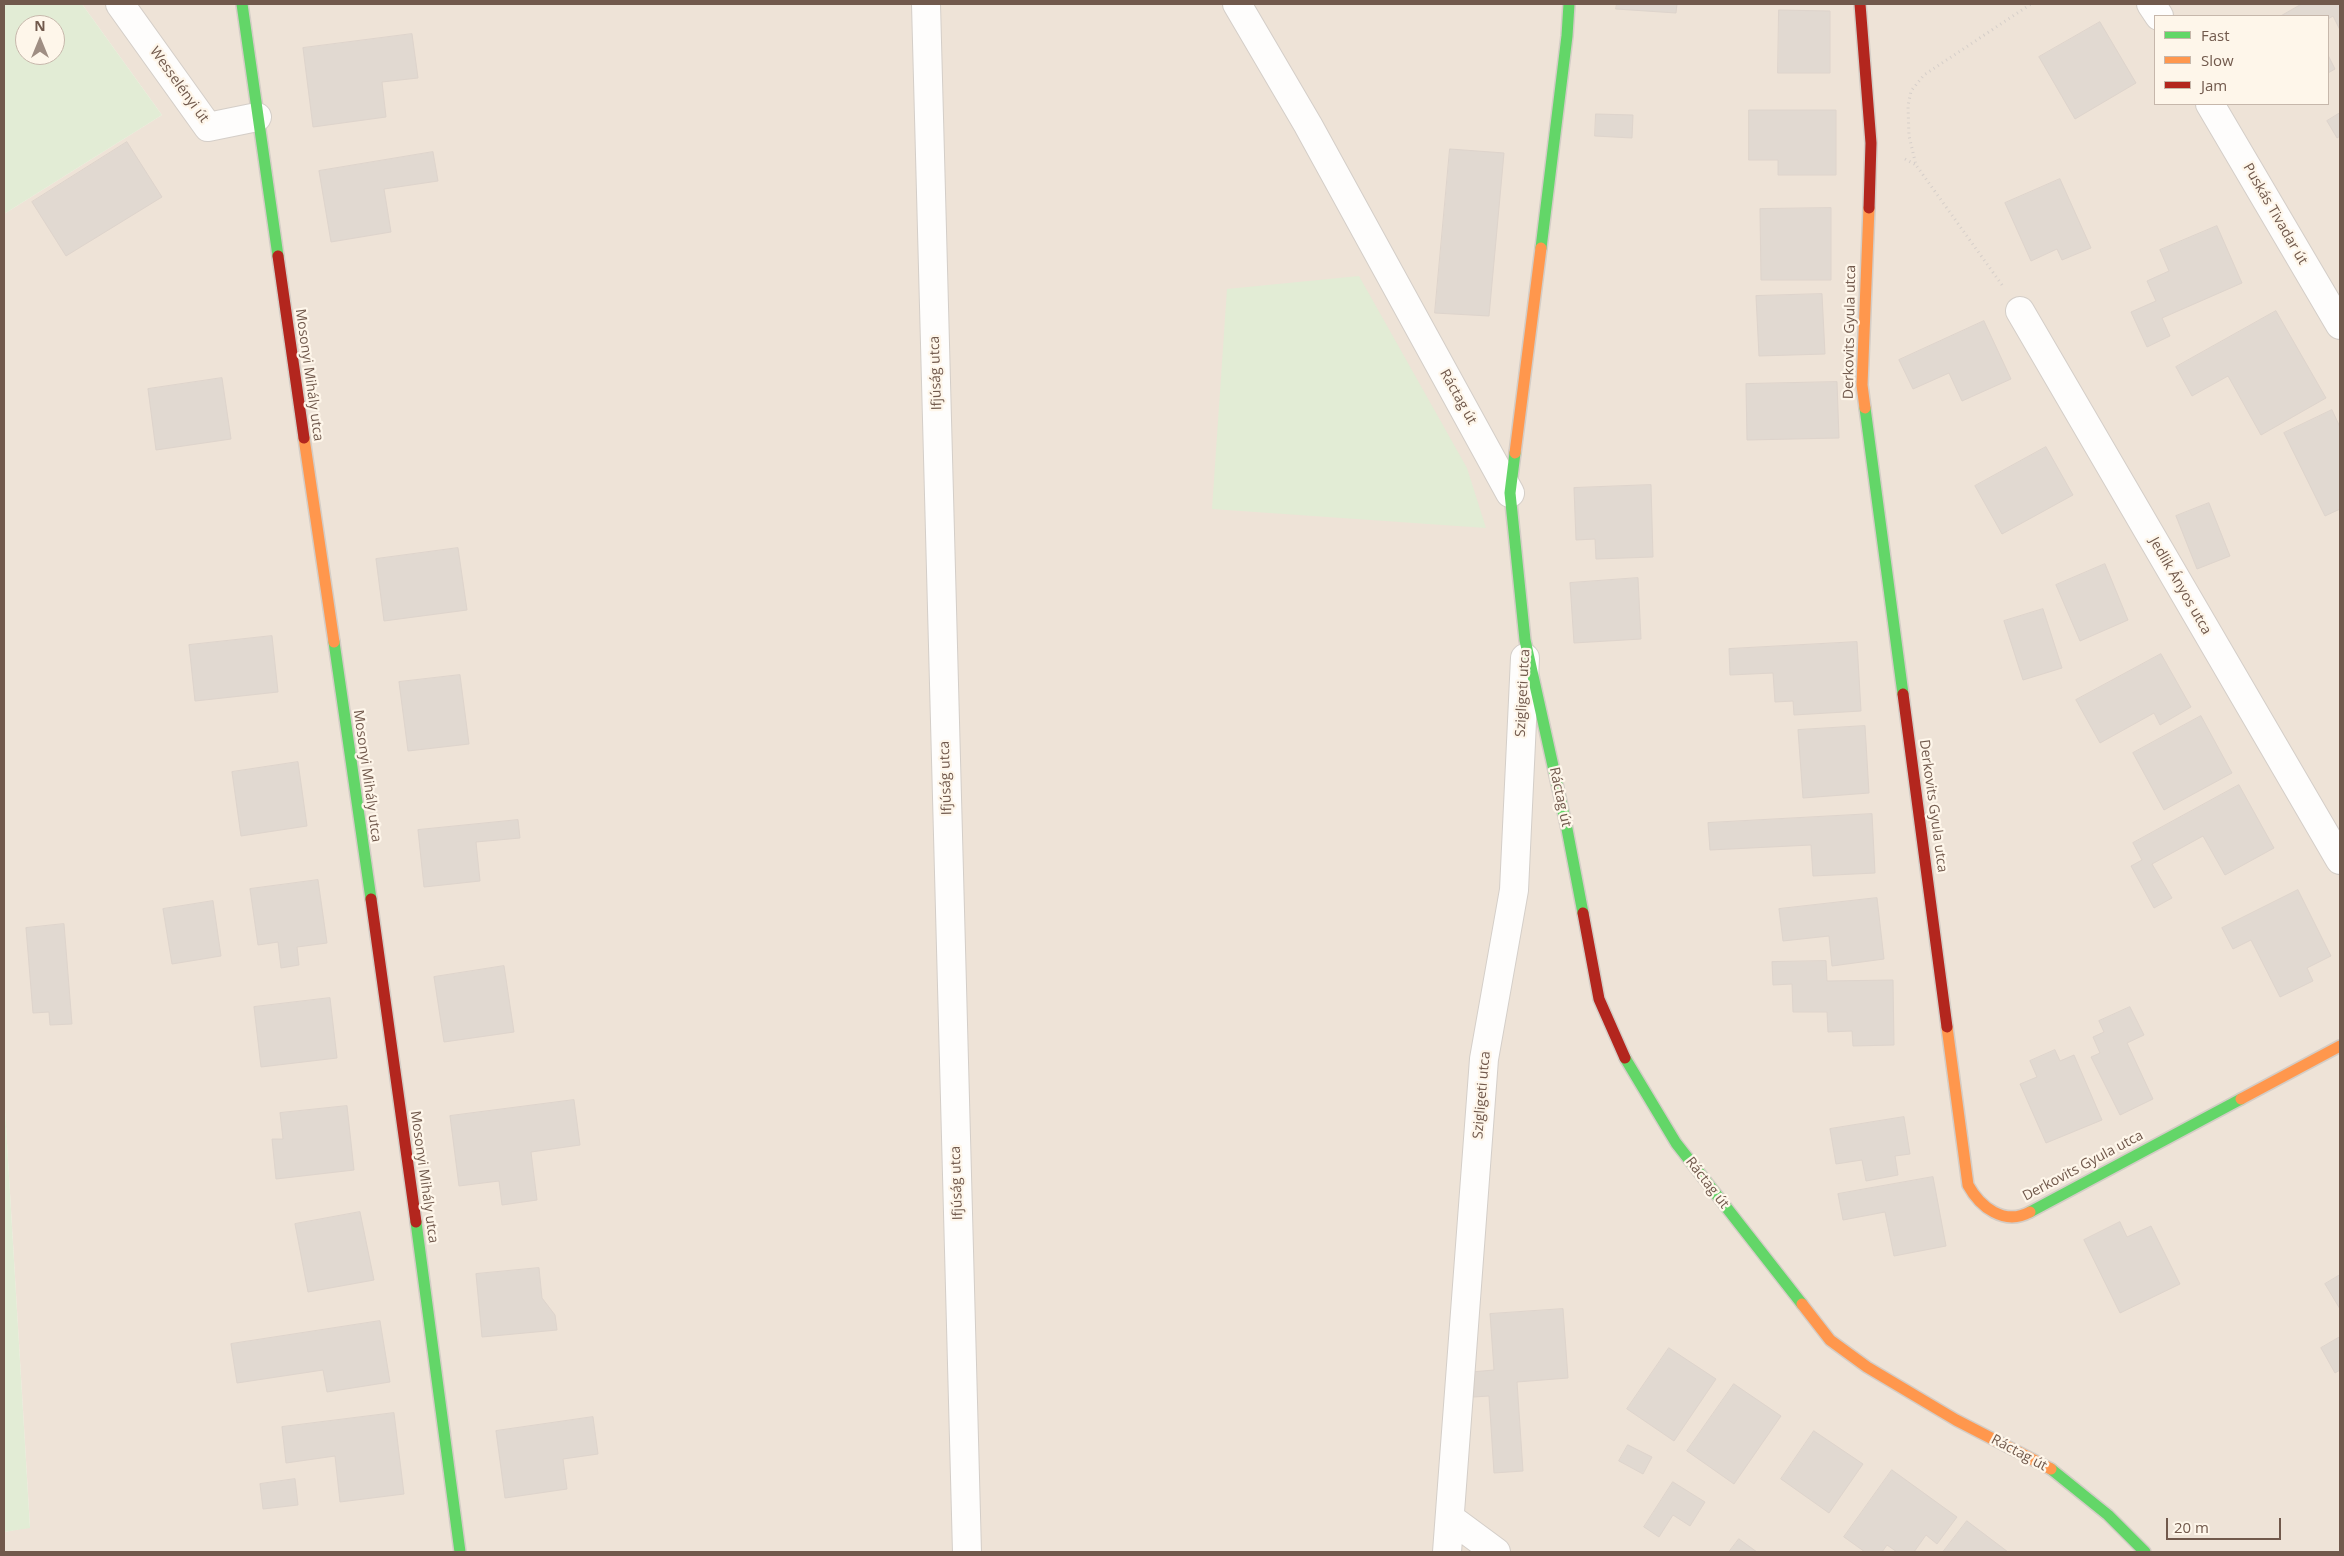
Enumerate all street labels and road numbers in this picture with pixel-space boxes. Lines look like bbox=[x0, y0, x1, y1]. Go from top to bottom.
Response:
street label: Wesselényi út bbox=[146, 44, 212, 126]
street label: Puskás Tivadar út bbox=[2239, 160, 2311, 268]
street label: Derkovits Gyula utca bbox=[1840, 265, 1860, 399]
street label: Mosonyi Mihály utca bbox=[291, 308, 327, 442]
street label: Ifjúság utca bbox=[926, 335, 946, 411]
street label: Ráctag út bbox=[1436, 366, 1480, 428]
street label: Jedlik Ányos utca bbox=[2145, 534, 2215, 638]
street label: Szigligeti utca bbox=[1512, 649, 1534, 737]
street label: Mosonyi Mihály utca bbox=[349, 709, 385, 843]
street label: Derkovits Gyula utca bbox=[1915, 738, 1951, 874]
street label: Ifjúság utca bbox=[936, 740, 956, 816]
street label: Ráctag út bbox=[1545, 766, 1575, 828]
street label: Szigligeti utca bbox=[1470, 1050, 1494, 1140]
street label: Mosonyi Mihály utca bbox=[406, 1110, 442, 1244]
street label: Derkovits Gyula utca bbox=[2020, 1127, 2146, 1205]
street label: Ifjúság utca bbox=[947, 1145, 967, 1221]
street label: Ráctag út bbox=[1682, 1154, 1732, 1212]
street label: Ráctag út bbox=[1988, 1431, 2050, 1475]

